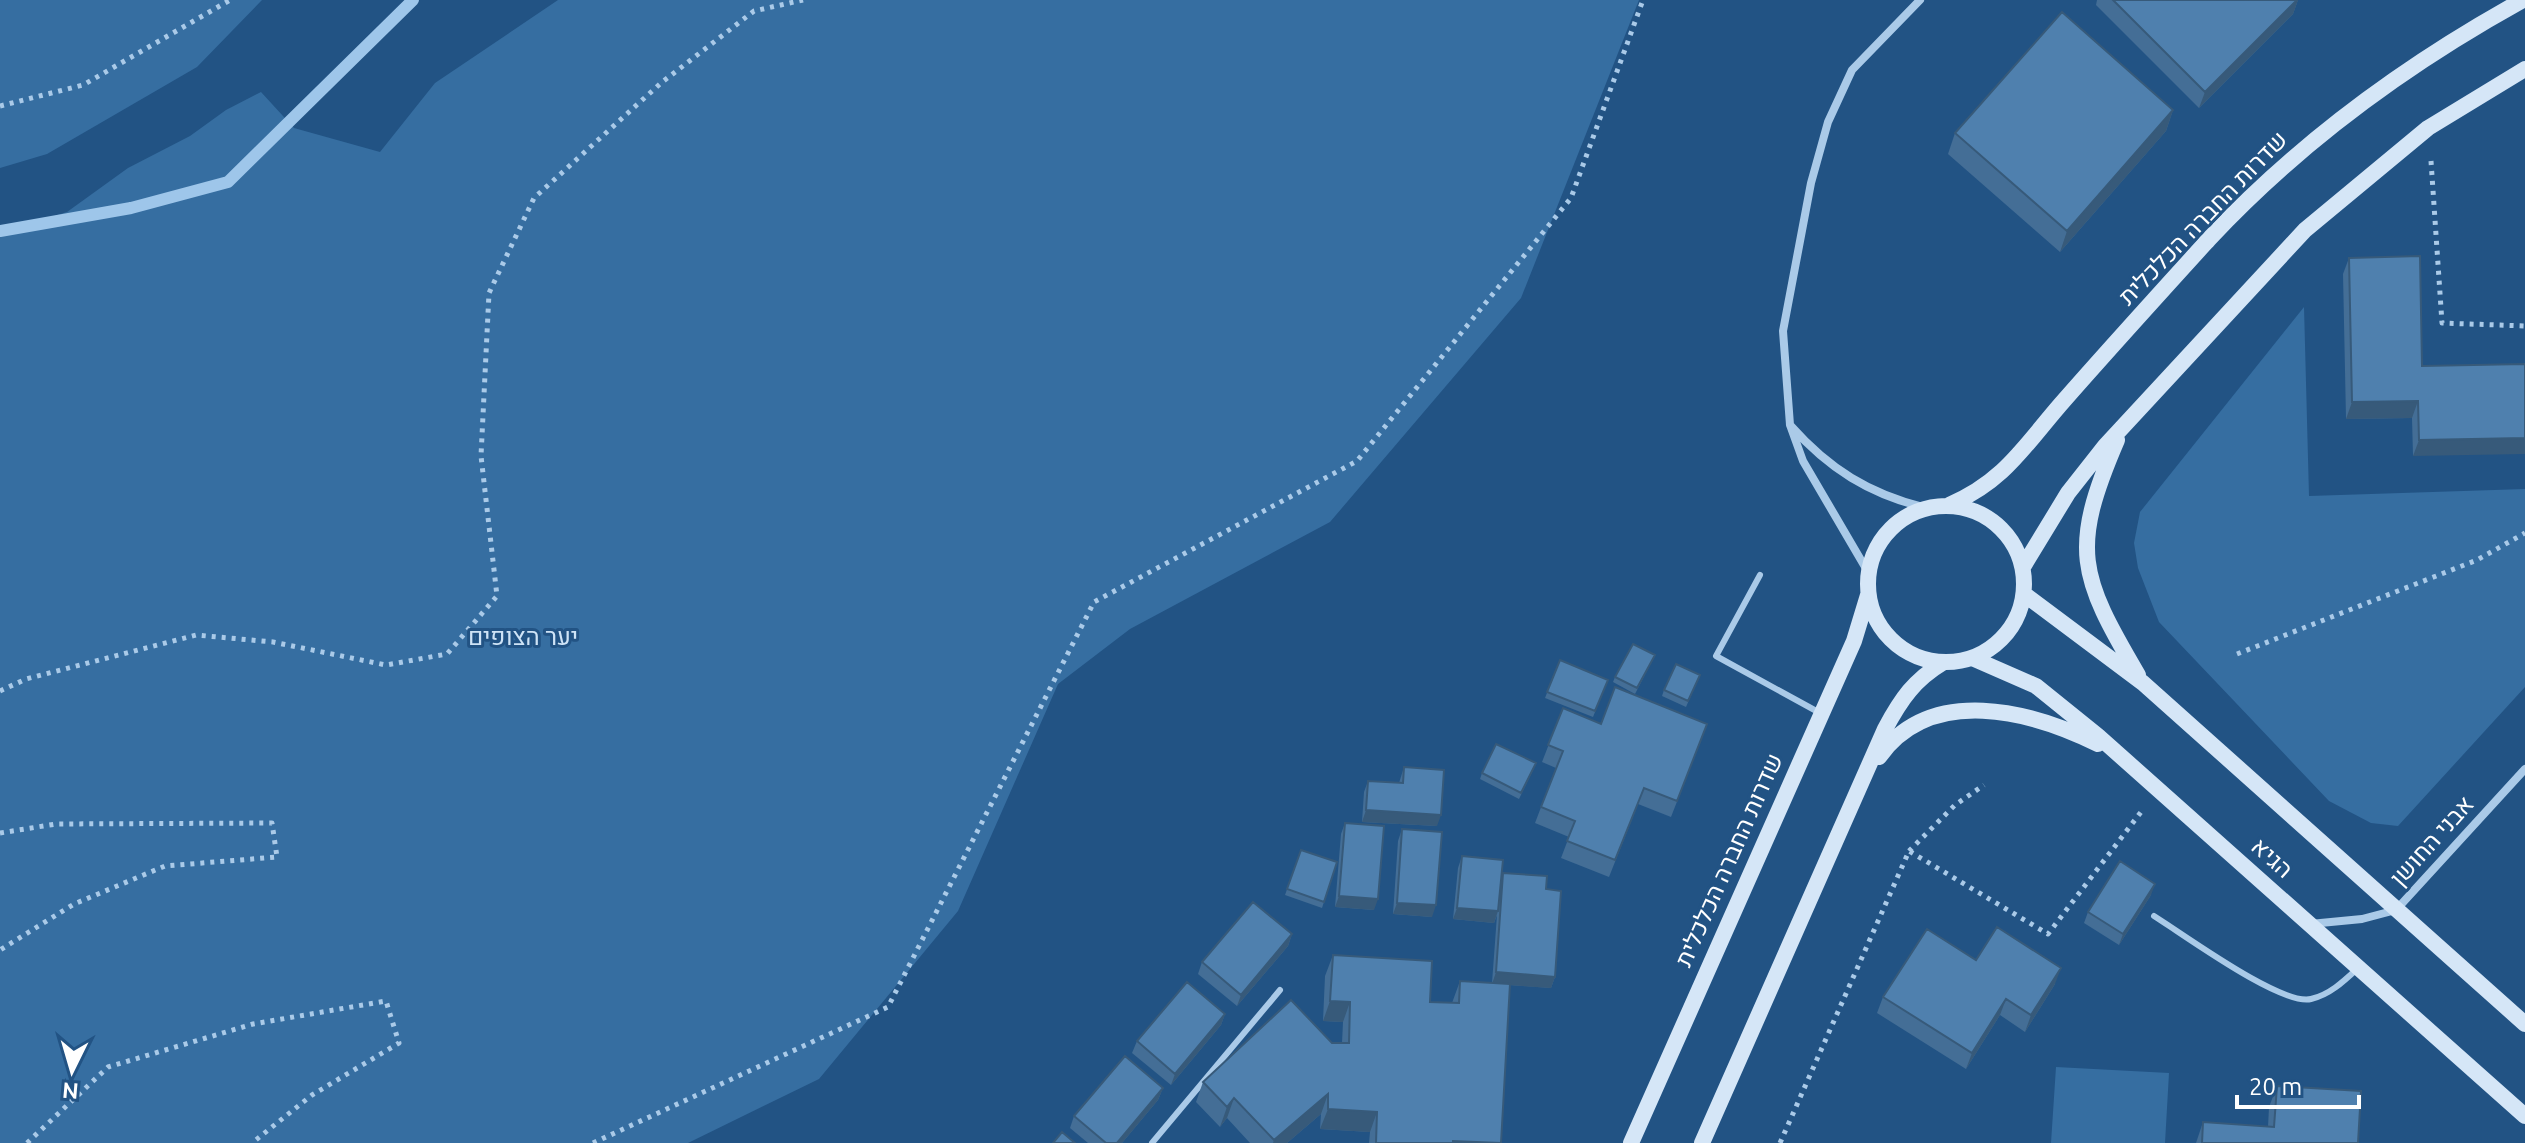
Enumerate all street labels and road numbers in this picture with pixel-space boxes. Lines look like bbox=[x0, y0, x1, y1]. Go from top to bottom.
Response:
street label: שדרות החברה הכלכלית bbox=[2113, 125, 2292, 310]
street label: שדרות החברה הכלכלית bbox=[1669, 749, 1788, 971]
street label: אבני החושן bbox=[2384, 790, 2479, 891]
street label: הגיא bbox=[2246, 832, 2298, 883]

